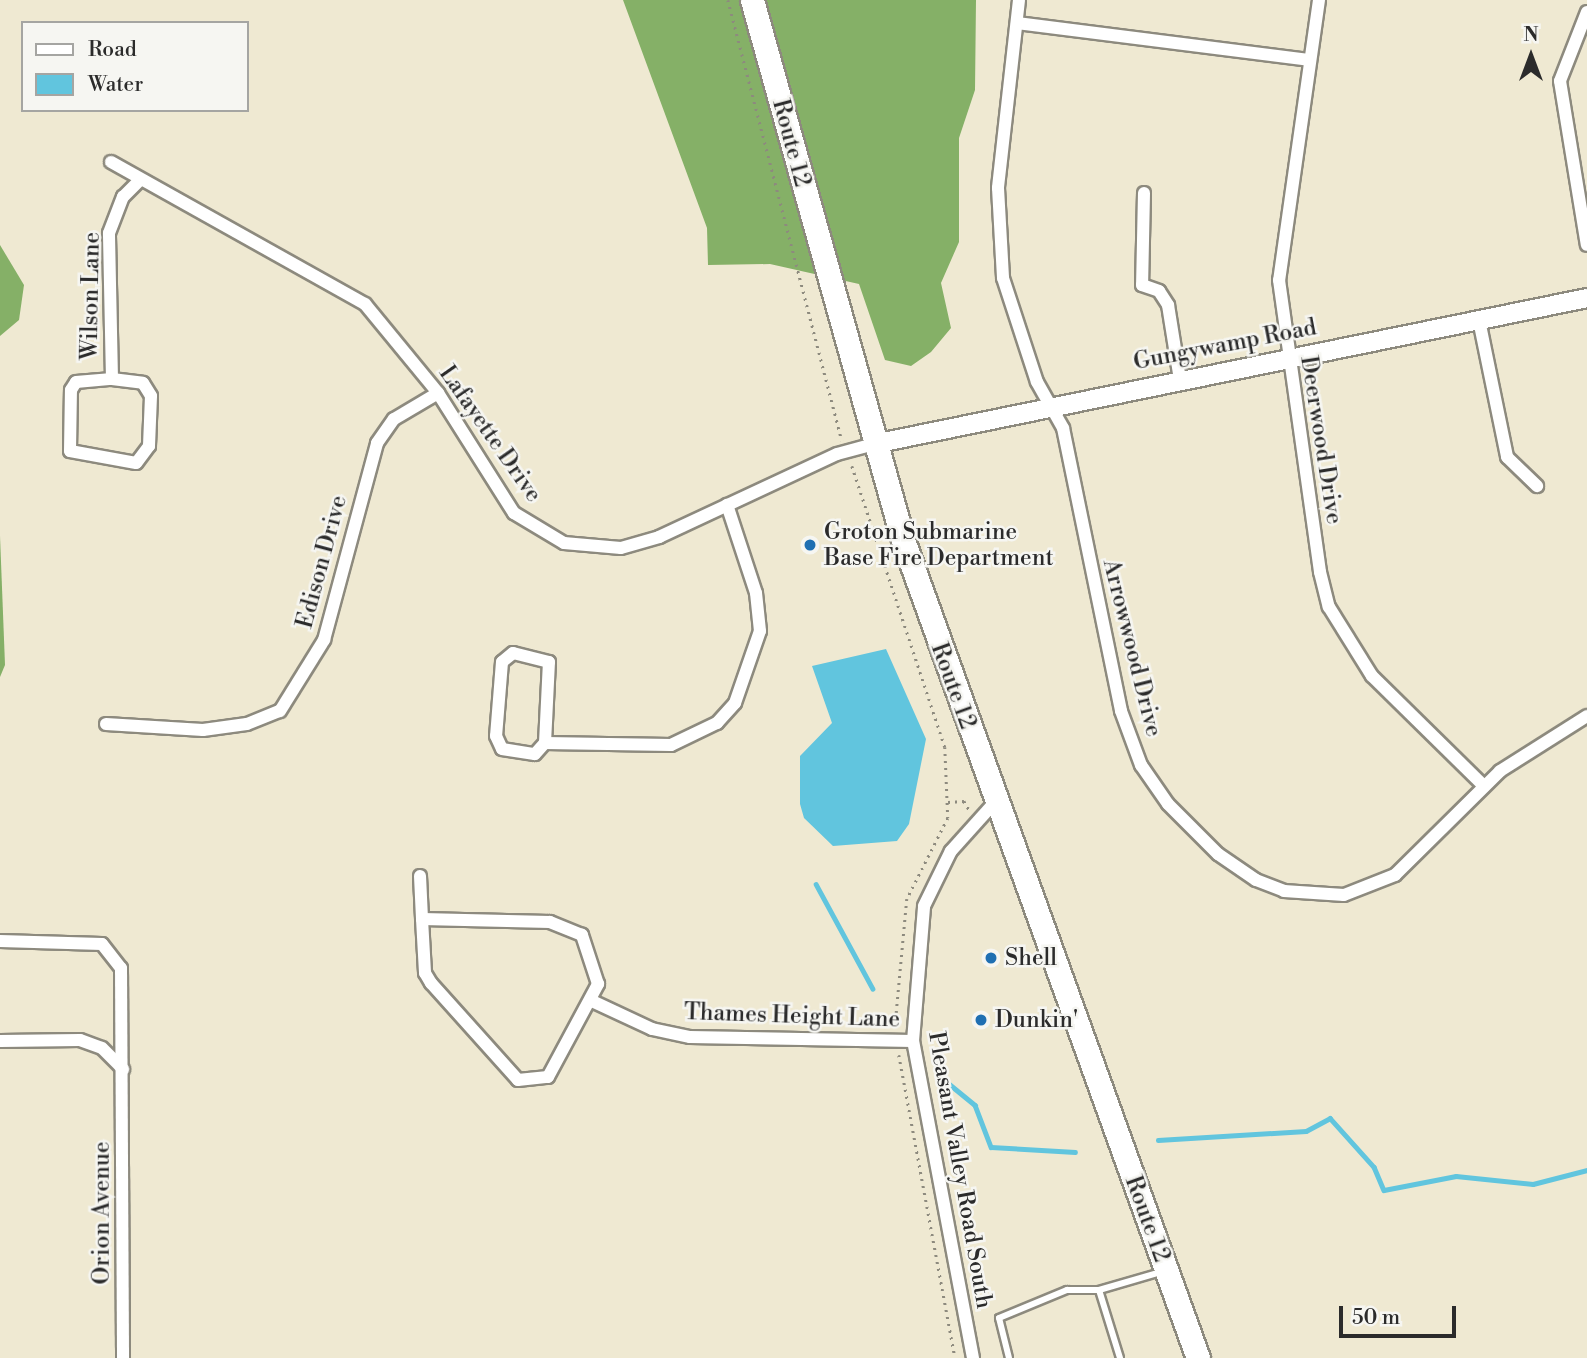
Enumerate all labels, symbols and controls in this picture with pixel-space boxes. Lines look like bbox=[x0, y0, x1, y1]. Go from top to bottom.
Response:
legend bbox=[21, 21, 248, 112]
north arrow bbox=[1496, 21, 1566, 91]
text: N bbox=[1523, 23, 1539, 47]
text: Road bbox=[88, 37, 137, 63]
text: Water bbox=[88, 72, 143, 98]
street label: Route 12 bbox=[766, 96, 816, 190]
street label: Wilson Lane bbox=[76, 232, 106, 360]
street label: Gungywamp Road bbox=[1131, 314, 1319, 376]
street label: Deerwood Drive bbox=[1294, 354, 1348, 526]
street label: Lafayette Drive bbox=[433, 361, 547, 507]
street label: Edison Drive bbox=[291, 492, 353, 632]
place label: Groton Submarine Base Fire Department bbox=[824, 518, 1054, 572]
marker: Groton Submarine Base Fire Department bbox=[802, 537, 818, 553]
street label: Arrowwood Drive bbox=[1097, 556, 1167, 740]
street label: Route 12 bbox=[925, 639, 981, 733]
place label: Shell bbox=[1005, 944, 1057, 972]
marker: Shell bbox=[983, 950, 999, 966]
street label: Thames Height Lane bbox=[684, 998, 900, 1034]
place label: Dunkin' bbox=[995, 1006, 1078, 1034]
marker: Dunkin' bbox=[973, 1012, 989, 1028]
street label: Pleasant Valley Road South bbox=[922, 1029, 998, 1311]
street label: Orion Avenue bbox=[88, 1141, 116, 1285]
street label: Route 12 bbox=[1119, 1172, 1175, 1266]
scale bar bbox=[1342, 1292, 1459, 1336]
text: 50 m bbox=[1352, 1305, 1400, 1331]

